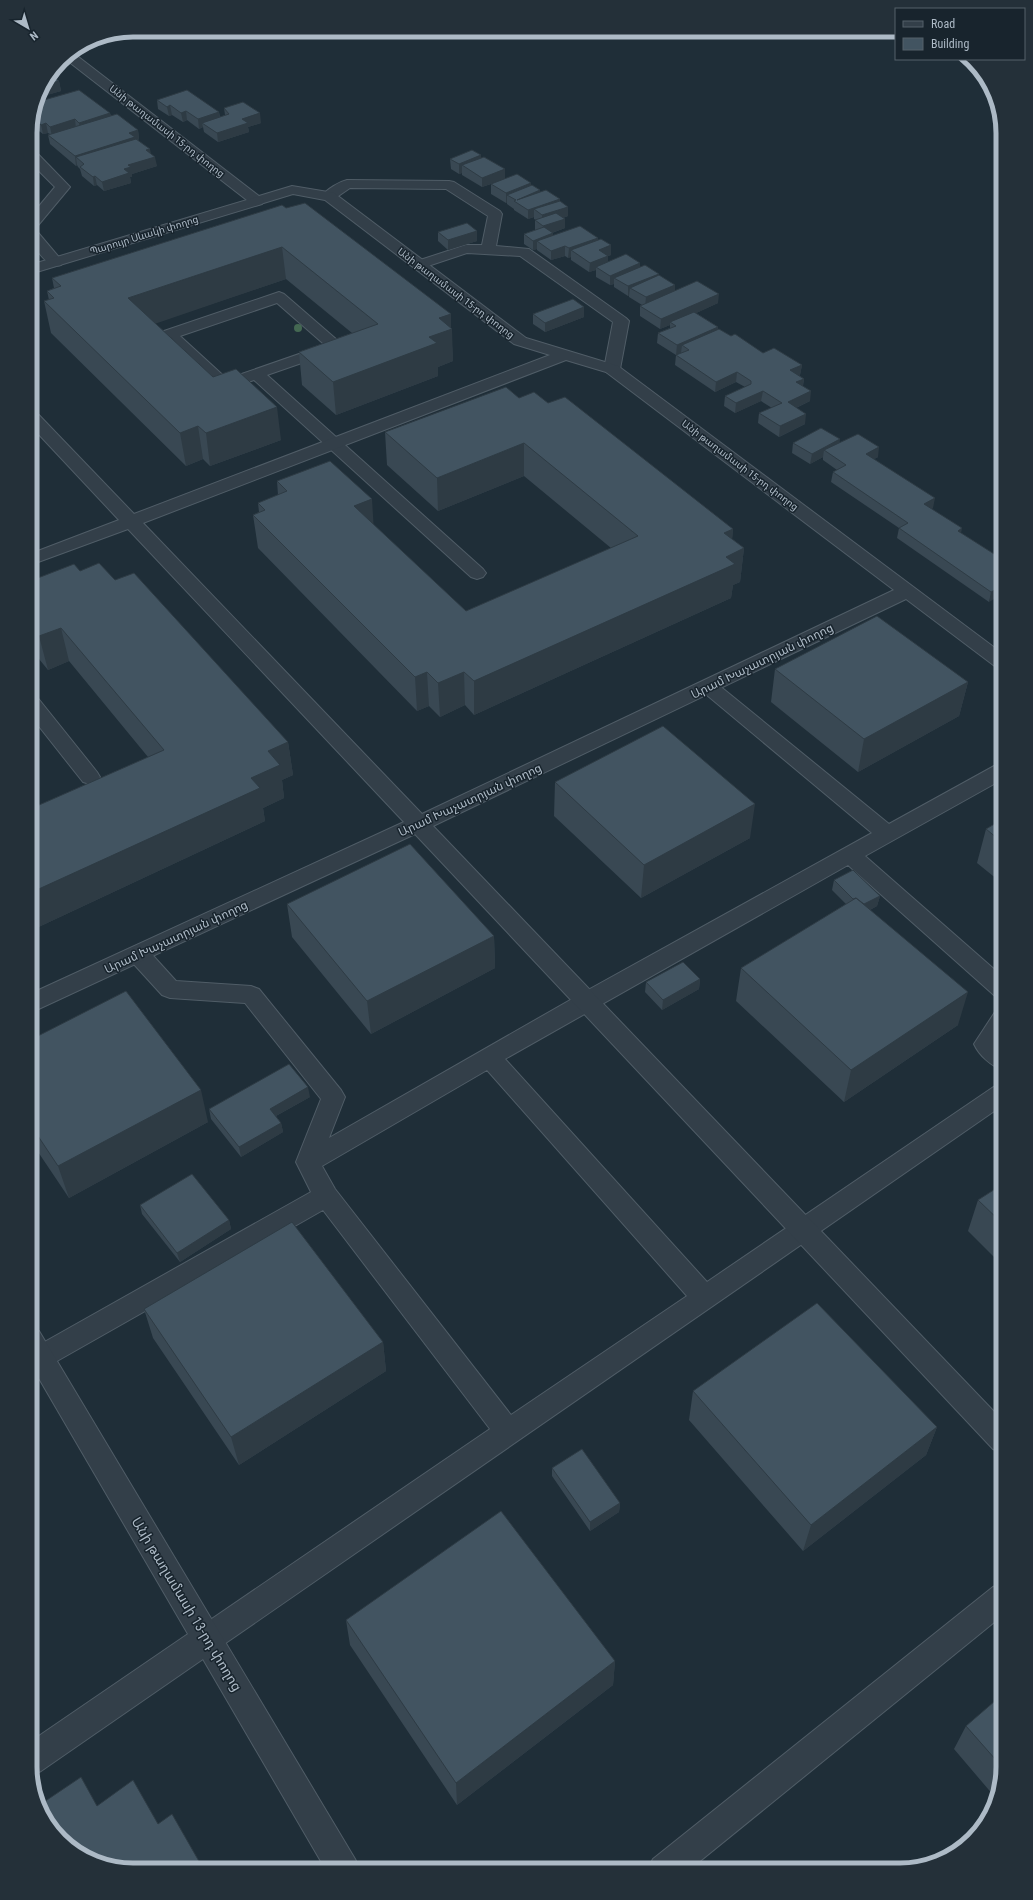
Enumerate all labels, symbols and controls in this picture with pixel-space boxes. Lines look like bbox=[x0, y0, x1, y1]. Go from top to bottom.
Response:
north arrow bbox=[8, 8, 48, 48]
legend bbox=[895, 8, 1025, 60]
text: Road bbox=[931, 17, 955, 31]
text: N bbox=[27, 28, 41, 43]
text: Building bbox=[931, 37, 969, 51]
street label: Անի թաղամասի 15-րդ փողոց bbox=[107, 83, 227, 179]
street label: Պարույր Սևակի փողոց bbox=[88, 213, 200, 257]
street label: Անի թաղամասի 15-րդ փողոց bbox=[396, 246, 516, 340]
street label: Անի թաղամասի 15-րդ փողոց bbox=[680, 418, 800, 512]
street label: Արամ Խաչատրյան փողոց bbox=[689, 620, 835, 702]
street label: Արամ Խաչատրյան փողոց bbox=[396, 761, 544, 839]
street label: Արամ Խաչատրյան փողոց bbox=[102, 898, 250, 976]
street label: Անի թաղամասի 13-րդ փողոց bbox=[129, 1514, 245, 1694]

